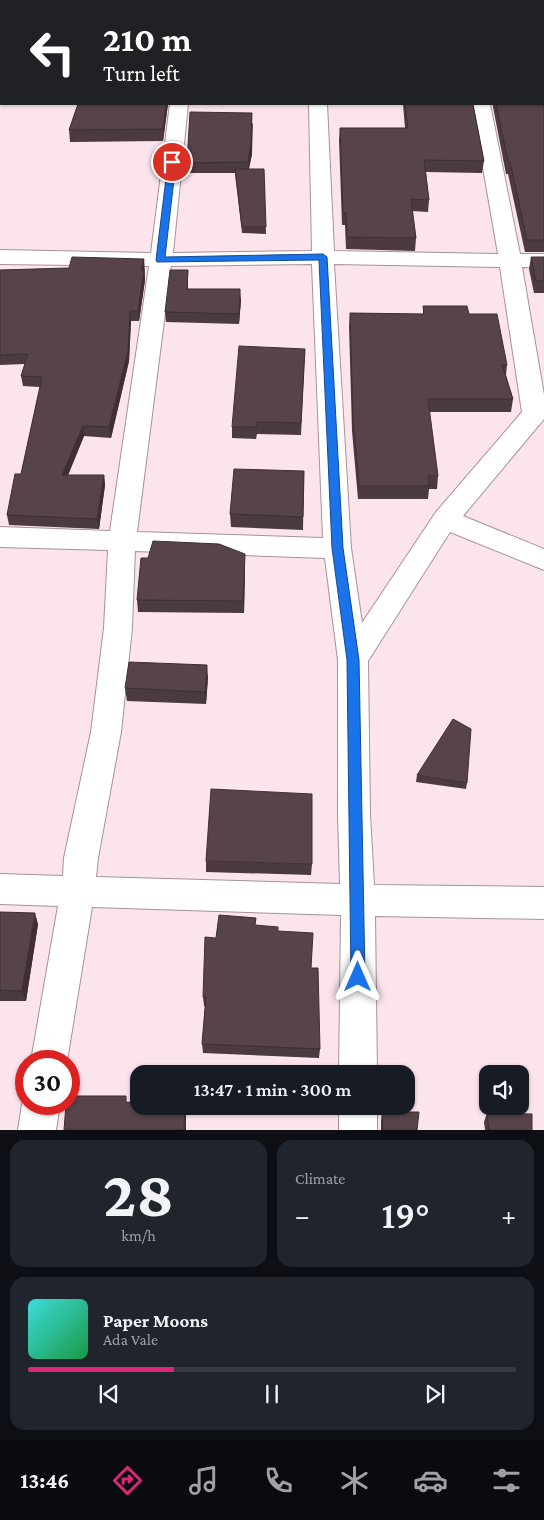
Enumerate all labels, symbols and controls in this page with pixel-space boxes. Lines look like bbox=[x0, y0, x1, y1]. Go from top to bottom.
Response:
icon: left bbox=[20, 20, 85, 85]
text: 210 m bbox=[103, 20, 192, 59]
text: Turn left bbox=[103, 61, 180, 86]
pin bbox=[151, 141, 193, 183]
icon: arrive bbox=[158, 148, 186, 176]
position arrow bbox=[331, 950, 383, 1002]
speed limit sign: 30 bbox=[15, 1050, 80, 1115]
map controls bbox=[479, 1065, 529, 1115]
button: sound bbox=[479, 1065, 529, 1115]
text: 13:47 · 1 min · 300 m bbox=[194, 1079, 351, 1100]
text: 28 bbox=[103, 1158, 174, 1230]
text: Climate bbox=[295, 1170, 345, 1187]
text: 19° bbox=[381, 1194, 430, 1236]
text: − bbox=[295, 1200, 310, 1231]
text: + bbox=[501, 1200, 516, 1231]
text: km/h bbox=[121, 1227, 156, 1244]
text: Paper Moons bbox=[103, 1310, 208, 1331]
text: Ada Vale bbox=[103, 1331, 158, 1348]
icon: previous bbox=[95, 1380, 123, 1408]
icon: pause bbox=[258, 1380, 286, 1408]
icon: next bbox=[421, 1380, 449, 1408]
icon: directions bbox=[110, 1463, 145, 1498]
icon: music bbox=[186, 1463, 221, 1498]
icon: phone bbox=[261, 1463, 296, 1498]
icon: climate bbox=[337, 1463, 372, 1498]
icon: car bbox=[413, 1463, 448, 1498]
icon: filters bbox=[489, 1463, 524, 1498]
text: 13:46 bbox=[20, 1468, 69, 1493]

